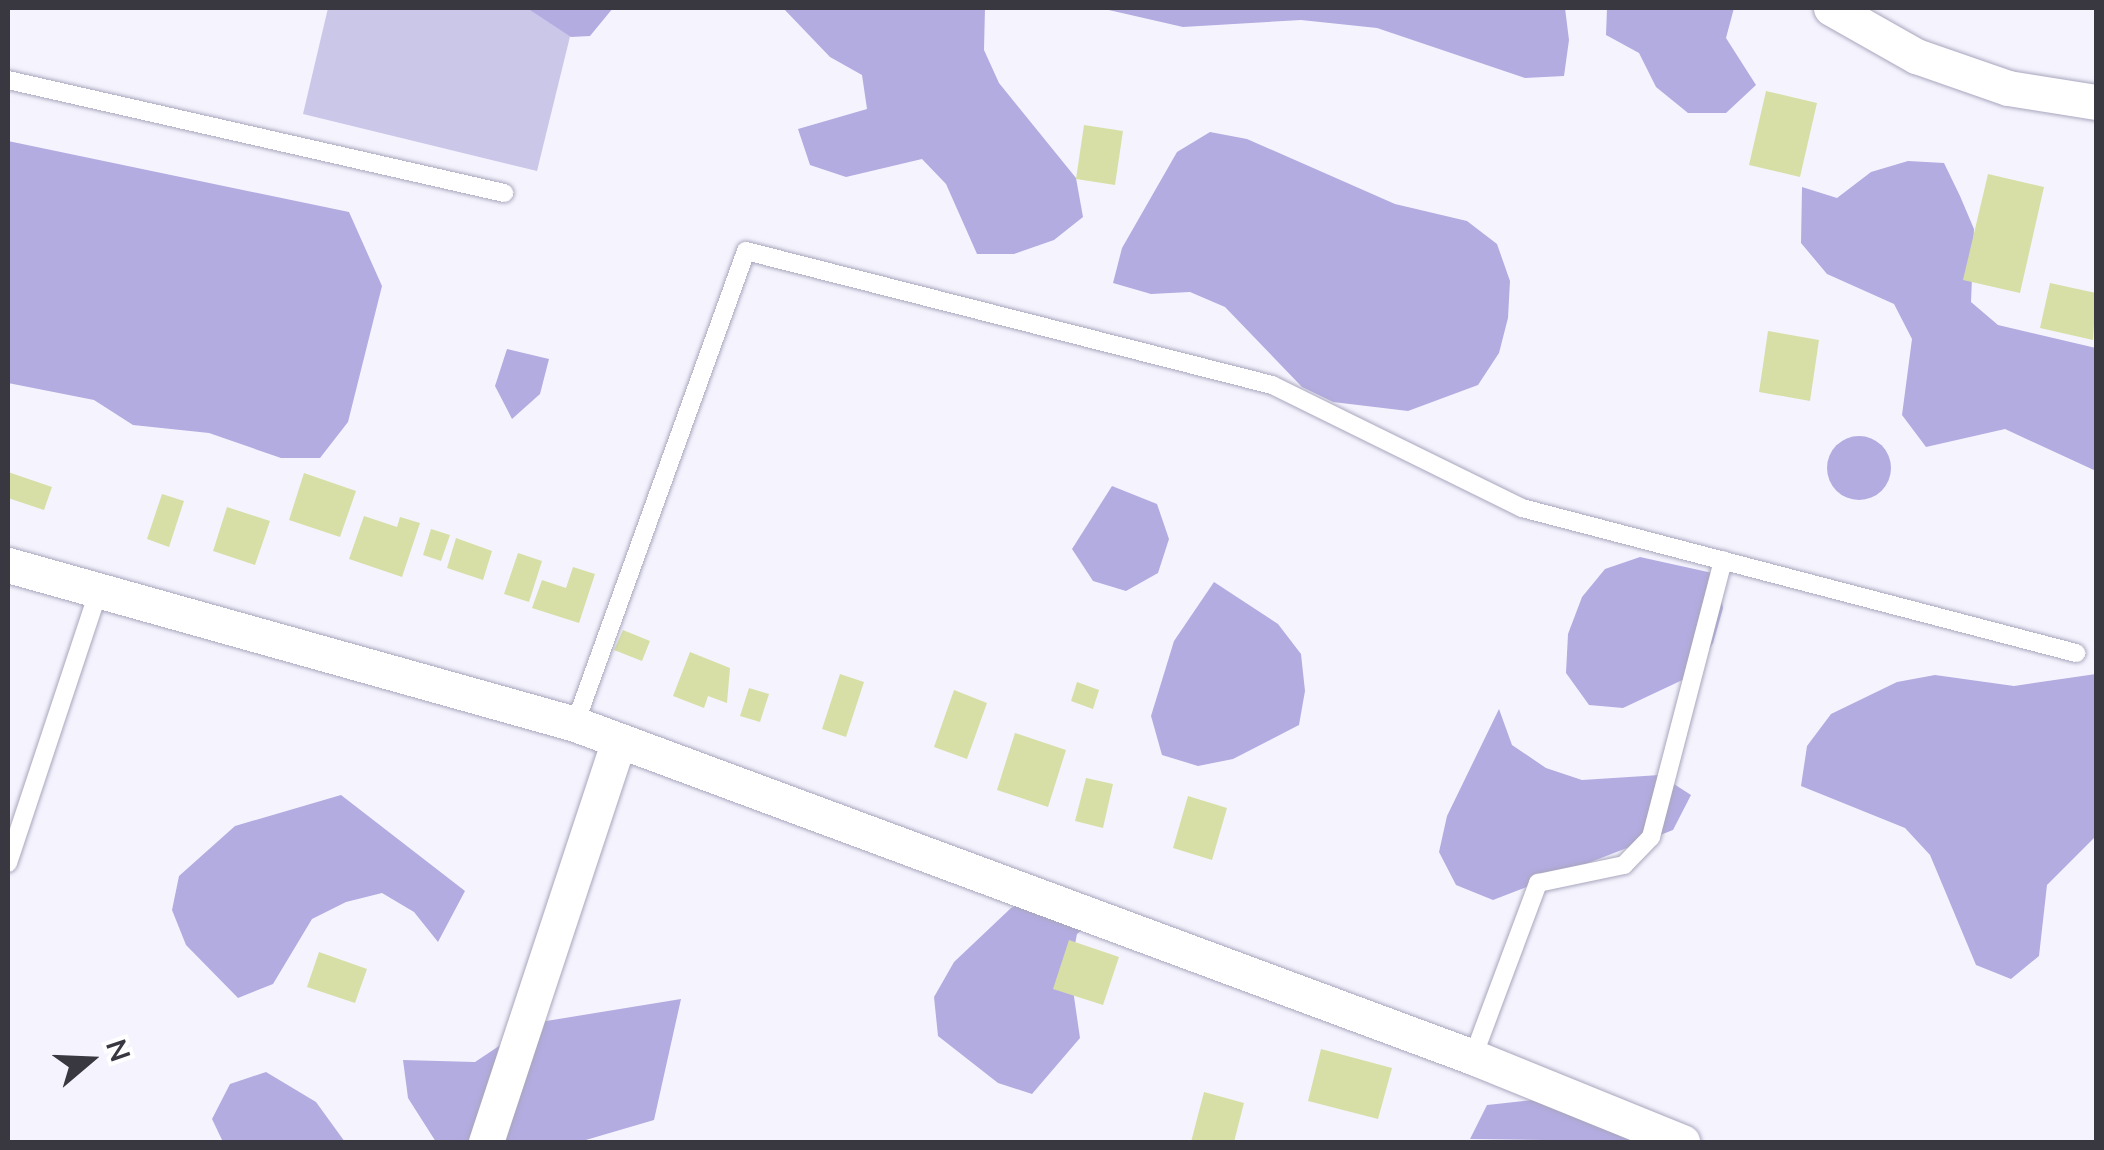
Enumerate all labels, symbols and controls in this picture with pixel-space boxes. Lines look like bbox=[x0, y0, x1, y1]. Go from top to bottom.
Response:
north arrow bbox=[40, 1010, 140, 1110]
text: N bbox=[99, 1034, 139, 1066]

